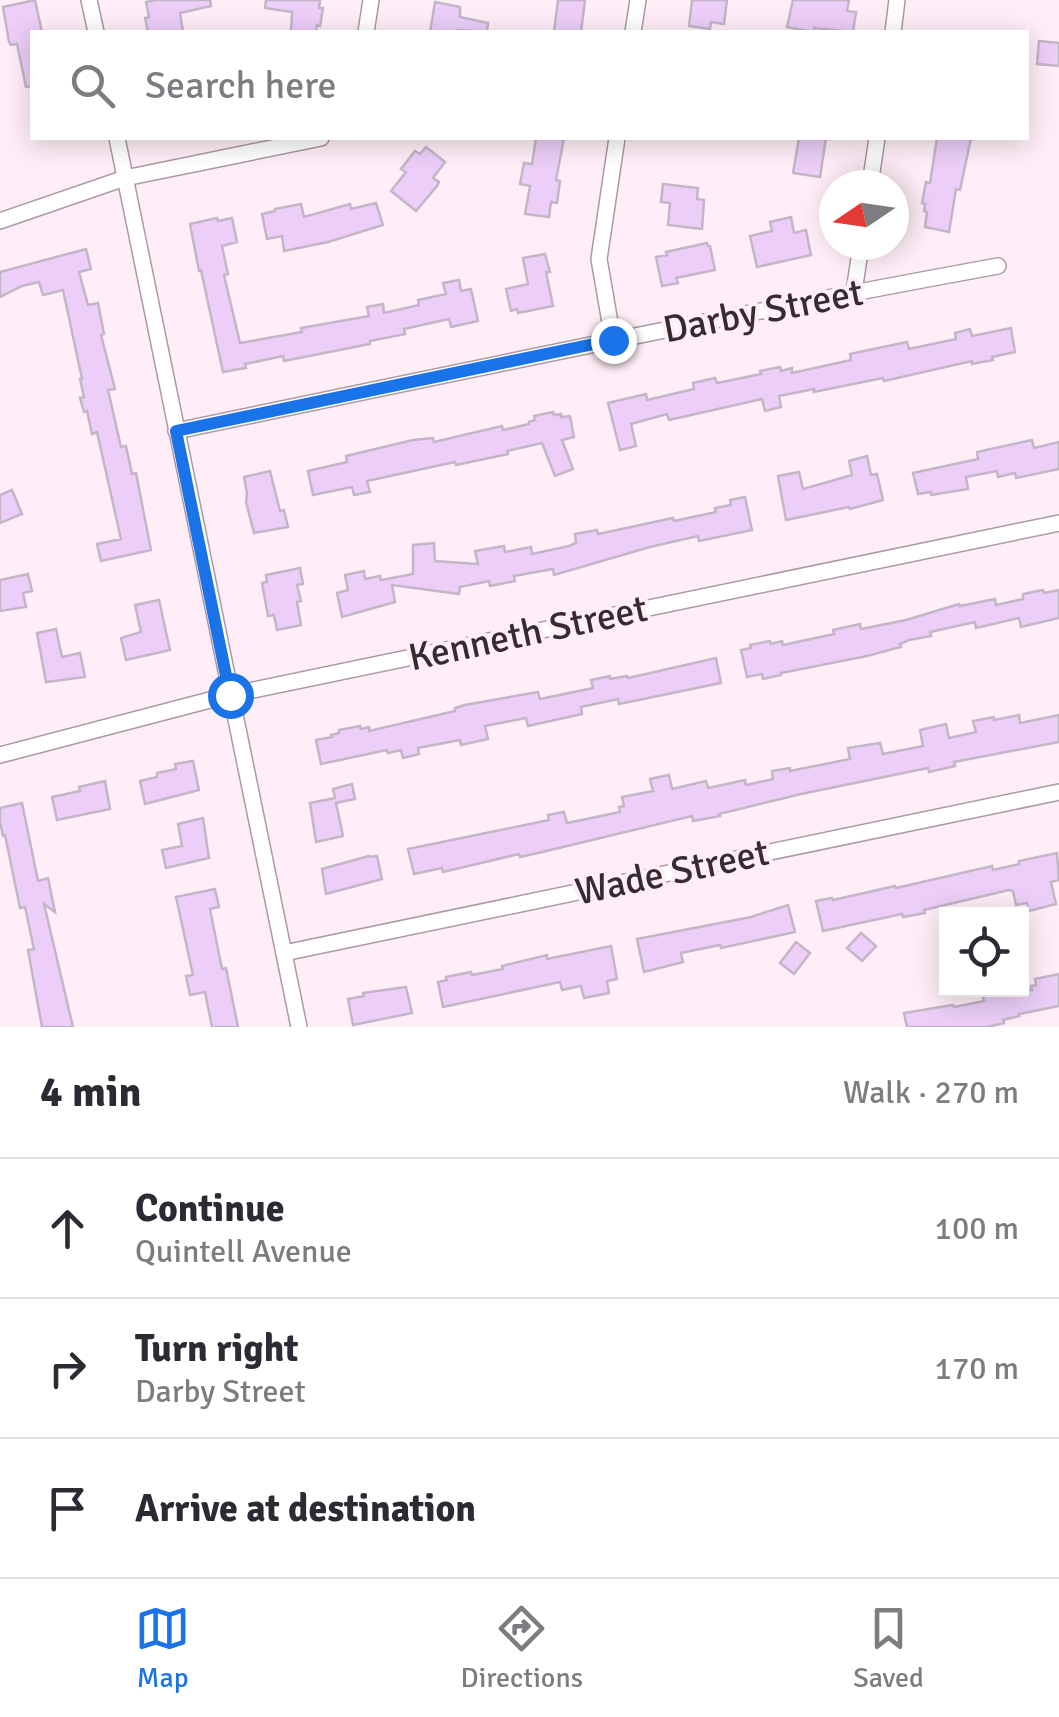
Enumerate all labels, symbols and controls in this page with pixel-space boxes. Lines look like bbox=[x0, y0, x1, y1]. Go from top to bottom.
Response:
search box bbox=[30, 30, 1029, 140]
icon: search bbox=[65, 58, 120, 113]
text: Search here bbox=[145, 62, 337, 109]
north arrow bbox=[819, 170, 909, 260]
street label: Darby Street bbox=[659, 269, 867, 353]
route end bbox=[591, 318, 637, 364]
street label: Kenneth Street bbox=[404, 585, 652, 681]
route start bbox=[208, 673, 254, 719]
street label: Wade Street bbox=[571, 829, 773, 915]
map controls bbox=[939, 907, 1029, 997]
button: locate bbox=[939, 907, 1029, 997]
text: 4 min bbox=[40, 1067, 141, 1118]
text: Walk · 270 m bbox=[843, 1073, 1019, 1112]
text: Continue bbox=[135, 1185, 285, 1232]
icon: ahead bbox=[40, 1201, 95, 1256]
text: 100 m bbox=[935, 1209, 1019, 1248]
text: Quintell Avenue bbox=[135, 1232, 352, 1271]
text: Turn right bbox=[135, 1325, 299, 1372]
icon: right bbox=[40, 1341, 95, 1396]
text: 170 m bbox=[935, 1349, 1019, 1388]
text: Darby Street bbox=[135, 1372, 306, 1411]
icon: arrive bbox=[40, 1481, 95, 1536]
text: Arrive at destination bbox=[135, 1485, 476, 1532]
tab: Map bbox=[135, 1601, 190, 1695]
tab: Directions bbox=[461, 1601, 583, 1695]
tab: Saved bbox=[853, 1601, 924, 1695]

